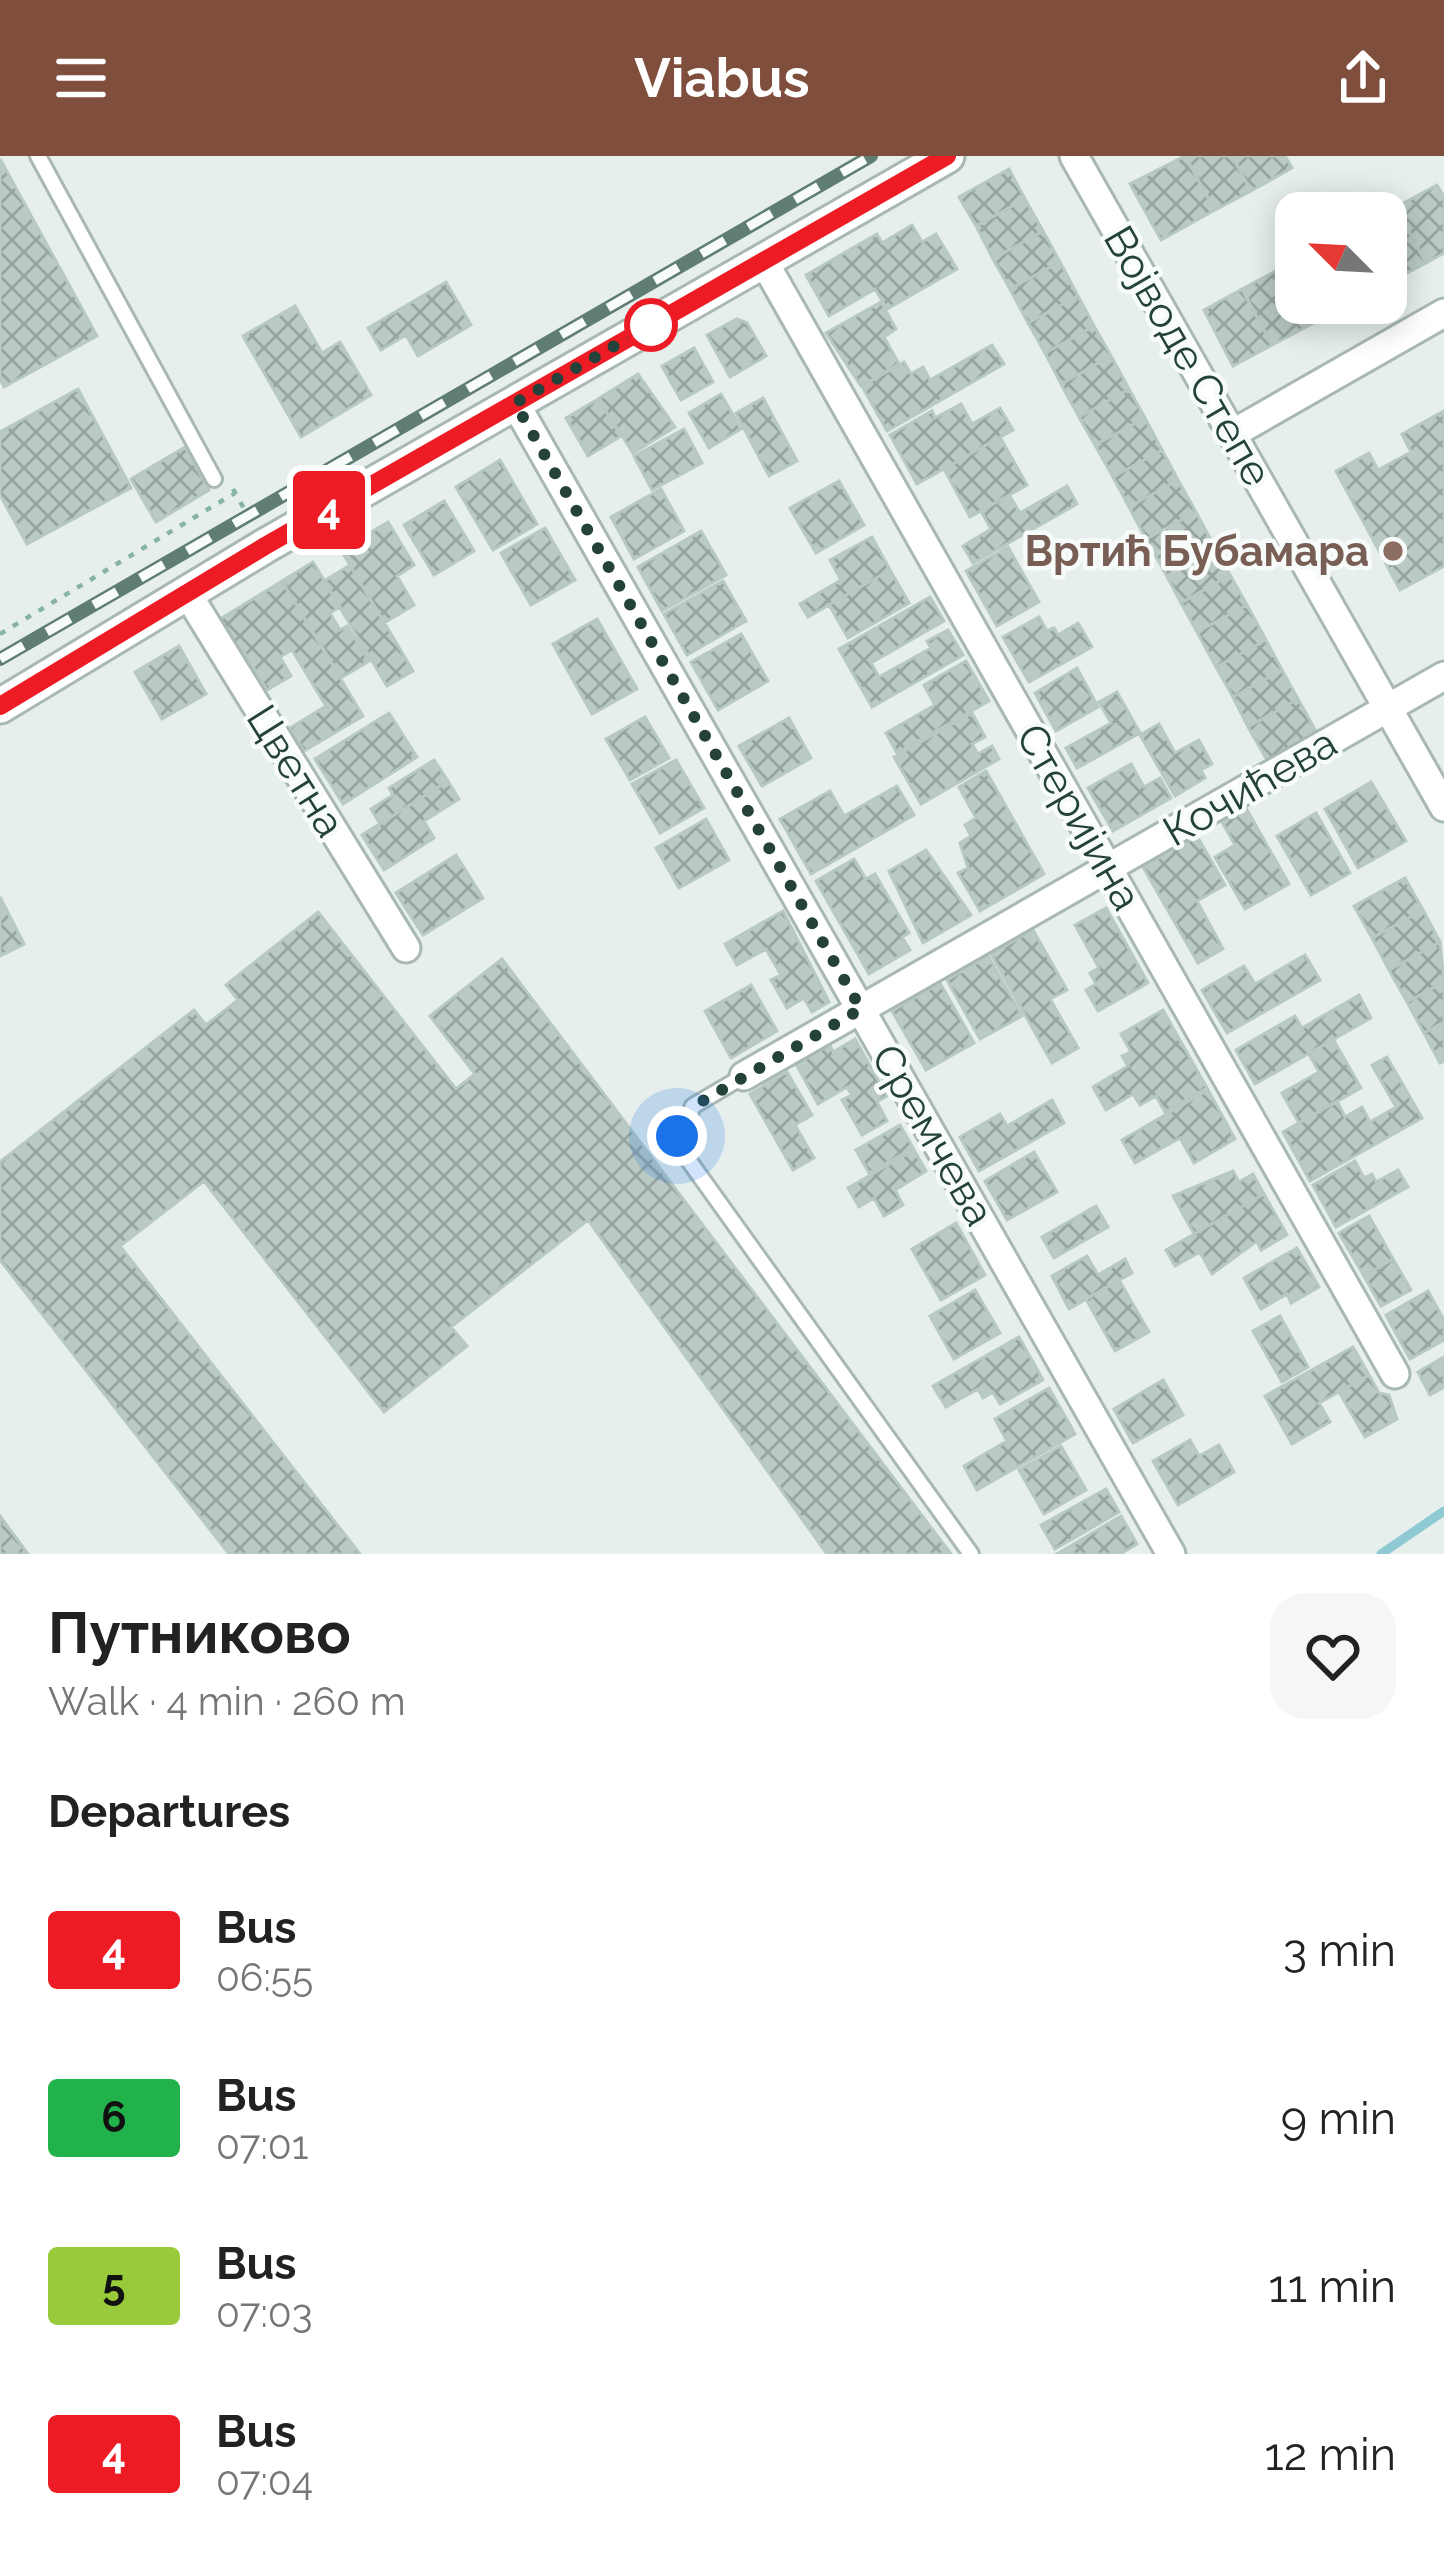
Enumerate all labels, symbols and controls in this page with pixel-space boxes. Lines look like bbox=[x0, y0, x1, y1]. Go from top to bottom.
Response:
icon: menu bbox=[48, 45, 114, 111]
icon: share bbox=[1330, 45, 1396, 111]
text: Viabus bbox=[634, 46, 810, 110]
north arrow bbox=[1275, 192, 1407, 324]
map controls bbox=[1275, 192, 1407, 324]
street label: Војводе Степе bbox=[1094, 217, 1282, 495]
unlabelled marker bbox=[626, 300, 676, 350]
line badge: 4 bbox=[290, 471, 368, 549]
text: 4 bbox=[317, 485, 341, 534]
place label: Вртић Бубамара bbox=[1025, 527, 1369, 576]
marker: Вртић Бубамара bbox=[1380, 538, 1406, 564]
street label: Цветна bbox=[237, 696, 355, 846]
street label: Стеријина bbox=[1006, 715, 1152, 919]
street label: Кочићева bbox=[1155, 718, 1345, 856]
street label: Сремчева bbox=[862, 1036, 1004, 1234]
your location bbox=[647, 1106, 707, 1166]
button: heart bbox=[1270, 1593, 1396, 1719]
text: Путниково bbox=[48, 1599, 351, 1666]
text: Walk · 4 min · 260 m bbox=[48, 1678, 406, 1724]
text: Departures bbox=[48, 1785, 290, 1838]
text: Bus bbox=[216, 1901, 297, 1954]
text: 3 min bbox=[1283, 1924, 1396, 1977]
text: 4 bbox=[102, 1925, 126, 1974]
text: 06:55 bbox=[216, 1954, 313, 2000]
text: Bus bbox=[216, 2069, 297, 2122]
text: 9 min bbox=[1281, 2092, 1396, 2145]
text: 6 bbox=[101, 2093, 127, 2142]
text: 07:01 bbox=[216, 2122, 308, 2168]
text: Bus bbox=[216, 2237, 297, 2290]
text: 11 min bbox=[1269, 2260, 1396, 2313]
text: 5 bbox=[102, 2261, 126, 2310]
text: 07:03 bbox=[216, 2290, 312, 2336]
text: Bus bbox=[216, 2405, 297, 2458]
text: 12 min bbox=[1264, 2428, 1396, 2481]
text: 4 bbox=[102, 2429, 126, 2478]
text: 07:04 bbox=[216, 2458, 313, 2504]

